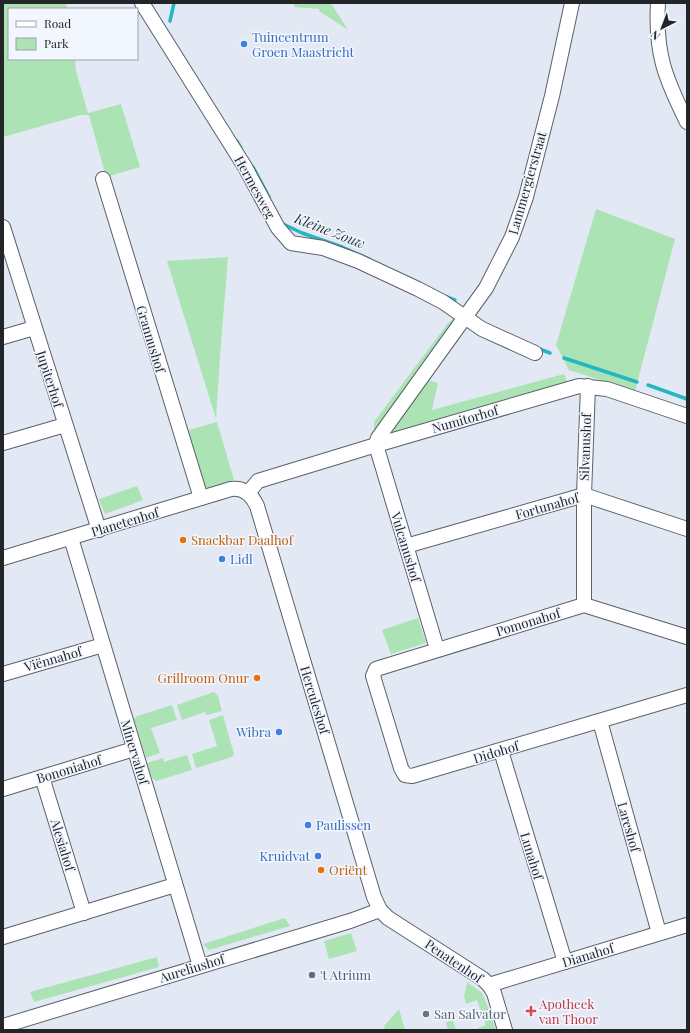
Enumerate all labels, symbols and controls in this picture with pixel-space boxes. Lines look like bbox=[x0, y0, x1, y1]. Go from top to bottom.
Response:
legend bbox=[8, 8, 138, 60]
north arrow bbox=[642, 8, 682, 48]
text: Road bbox=[44, 15, 71, 31]
place label: Tuincentrum Groen Maastricht bbox=[252, 28, 355, 60]
text: N bbox=[647, 28, 663, 44]
text: Park bbox=[44, 35, 69, 51]
marker: Tuincentrum Groen Maastricht bbox=[239, 39, 249, 49]
street label: Lammergierstraat bbox=[504, 129, 549, 236]
street label: Hermesweg bbox=[231, 152, 280, 221]
water label: Kleine Zouw bbox=[291, 208, 368, 253]
street label: Grannushof bbox=[133, 303, 170, 376]
street label: Jupiterhof bbox=[33, 347, 68, 411]
street label: Numitorhof bbox=[430, 400, 502, 436]
street label: Silvanushof bbox=[575, 411, 594, 481]
street label: Fortunahof bbox=[513, 488, 582, 523]
street label: Planetenhof bbox=[89, 503, 162, 540]
street label: Vulcanushof bbox=[388, 509, 426, 585]
place label: Snackbar Daalhof bbox=[191, 531, 295, 548]
marker: Snackbar Daalhof bbox=[178, 535, 188, 545]
place label: Lidl bbox=[230, 550, 253, 567]
marker: Lidl bbox=[217, 554, 227, 564]
street label: Pomonahof bbox=[494, 603, 564, 639]
street label: Viënnahof bbox=[21, 642, 85, 675]
street label: Herculeshof bbox=[297, 664, 334, 738]
place label: Grillroom Onur bbox=[158, 669, 249, 686]
marker: Grillroom Onur bbox=[252, 673, 262, 683]
street label: Minervahof bbox=[118, 717, 154, 788]
place label: Wibra bbox=[235, 723, 272, 740]
marker: Wibra bbox=[274, 727, 284, 737]
street label: Didohof bbox=[471, 736, 522, 766]
street label: Bononiahof bbox=[34, 750, 105, 786]
street label: Lareshof bbox=[614, 800, 645, 855]
street label: Alesiahof bbox=[47, 816, 80, 875]
place label: Paulissen bbox=[316, 816, 371, 833]
marker: Paulissen bbox=[303, 820, 313, 830]
street label: Lunahof bbox=[517, 830, 548, 883]
place label: Kruidvat bbox=[259, 847, 310, 864]
marker: Kruidvat bbox=[313, 851, 323, 861]
place label: Oriënt bbox=[329, 861, 368, 878]
marker: Oriënt bbox=[316, 865, 326, 875]
street label: Penatenhof bbox=[422, 935, 488, 987]
street label: Dianahof bbox=[560, 938, 617, 970]
street label: Aureliushof bbox=[156, 949, 228, 986]
place label: 't Atrium bbox=[320, 966, 372, 983]
marker: 't Atrium bbox=[307, 970, 317, 980]
place label: Apotheek van Thoor bbox=[538, 995, 598, 1027]
place label: San Salvator bbox=[434, 1005, 506, 1022]
marker: Apotheek van Thoor bbox=[526, 1006, 536, 1016]
marker: San Salvator bbox=[421, 1009, 431, 1019]

